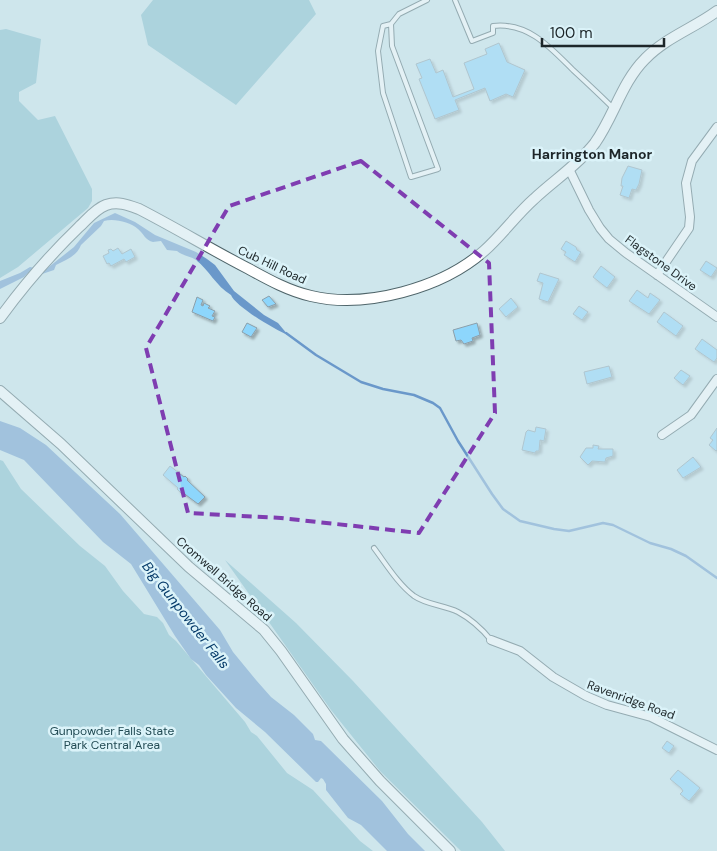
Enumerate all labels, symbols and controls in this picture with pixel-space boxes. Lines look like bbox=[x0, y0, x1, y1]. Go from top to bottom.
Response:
scale bar bbox=[542, 15, 664, 47]
text: 100 m bbox=[550, 23, 593, 43]
district label: Harrington Manor bbox=[532, 145, 652, 163]
street label: Flagstone Drive bbox=[622, 232, 700, 295]
street label: Cub Hill Road bbox=[235, 242, 309, 288]
street label: Cromwell Bridge Road bbox=[173, 533, 275, 625]
water label: Big Gunpowder Falls bbox=[138, 558, 234, 672]
street label: Ravenridge Road bbox=[585, 677, 677, 723]
park label: Gunpowder Falls State Park Central Area bbox=[50, 723, 175, 753]

